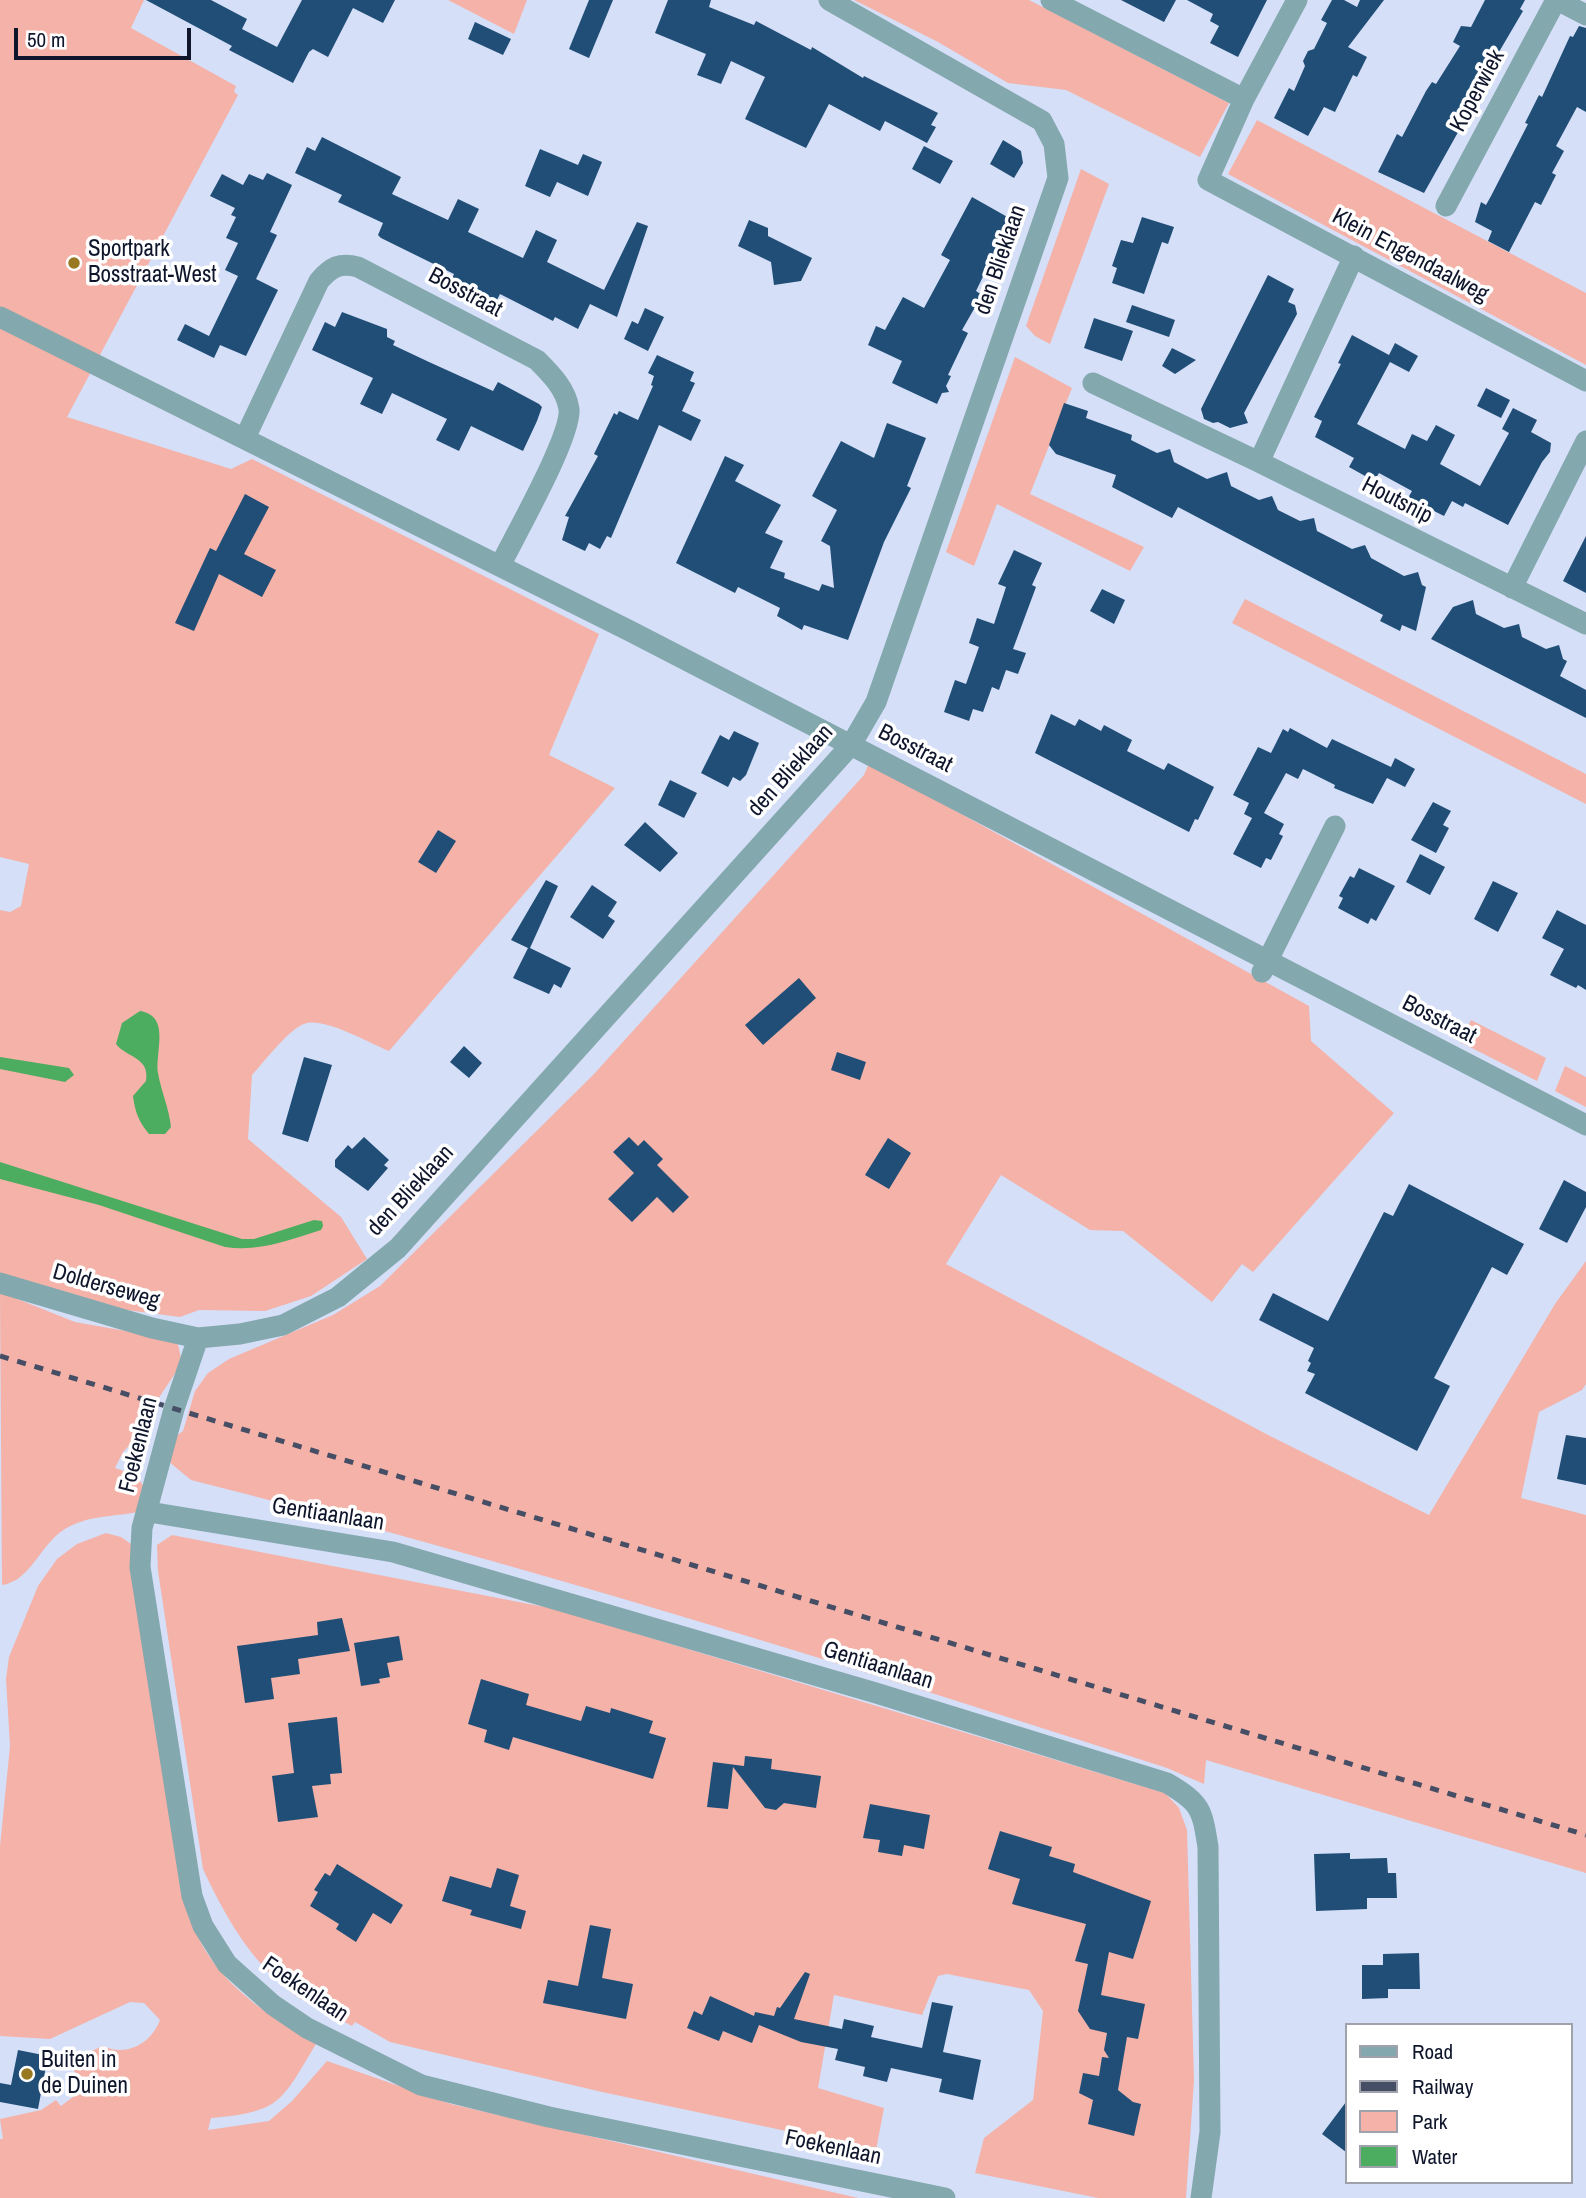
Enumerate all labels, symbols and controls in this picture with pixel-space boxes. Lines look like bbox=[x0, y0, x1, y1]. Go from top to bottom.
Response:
scale bar bbox=[18, 14, 194, 58]
text: 50 m bbox=[27, 25, 65, 54]
street label: Koperwiek bbox=[1445, 45, 1511, 137]
street label: den Blieklaan bbox=[969, 201, 1033, 319]
street label: Klein Engendaalweg bbox=[1327, 203, 1493, 309]
place label: Sportpark Bosstraat-West bbox=[88, 236, 217, 290]
marker: Sportpark Bosstraat-West bbox=[66, 255, 82, 271]
street label: Bosstraat bbox=[423, 262, 507, 324]
street label: Houtsnip bbox=[1357, 472, 1437, 530]
street label: den Blieklaan bbox=[743, 719, 839, 823]
street label: Bosstraat bbox=[873, 719, 957, 779]
street label: Bosstraat bbox=[1397, 990, 1481, 1050]
street label: den Blieklaan bbox=[362, 1140, 460, 1242]
street label: Dolderseweg bbox=[49, 1259, 163, 1315]
street label: Foekenlaan bbox=[114, 1394, 164, 1496]
street label: Gentiaanlaan bbox=[270, 1493, 386, 1537]
street label: Gentiaanlaan bbox=[820, 1636, 936, 1696]
street label: Foekenlaan bbox=[257, 1951, 353, 2029]
legend bbox=[1344, 2023, 1572, 2184]
text: Road bbox=[1412, 2037, 1453, 2066]
place label: Buiten in de Duinen bbox=[41, 2047, 128, 2101]
marker: Buiten in de Duinen bbox=[19, 2066, 35, 2082]
text: Railway bbox=[1412, 2072, 1473, 2101]
text: Park bbox=[1412, 2107, 1447, 2136]
street label: Foekenlaan bbox=[782, 2124, 884, 2172]
text: Water bbox=[1412, 2142, 1457, 2171]

